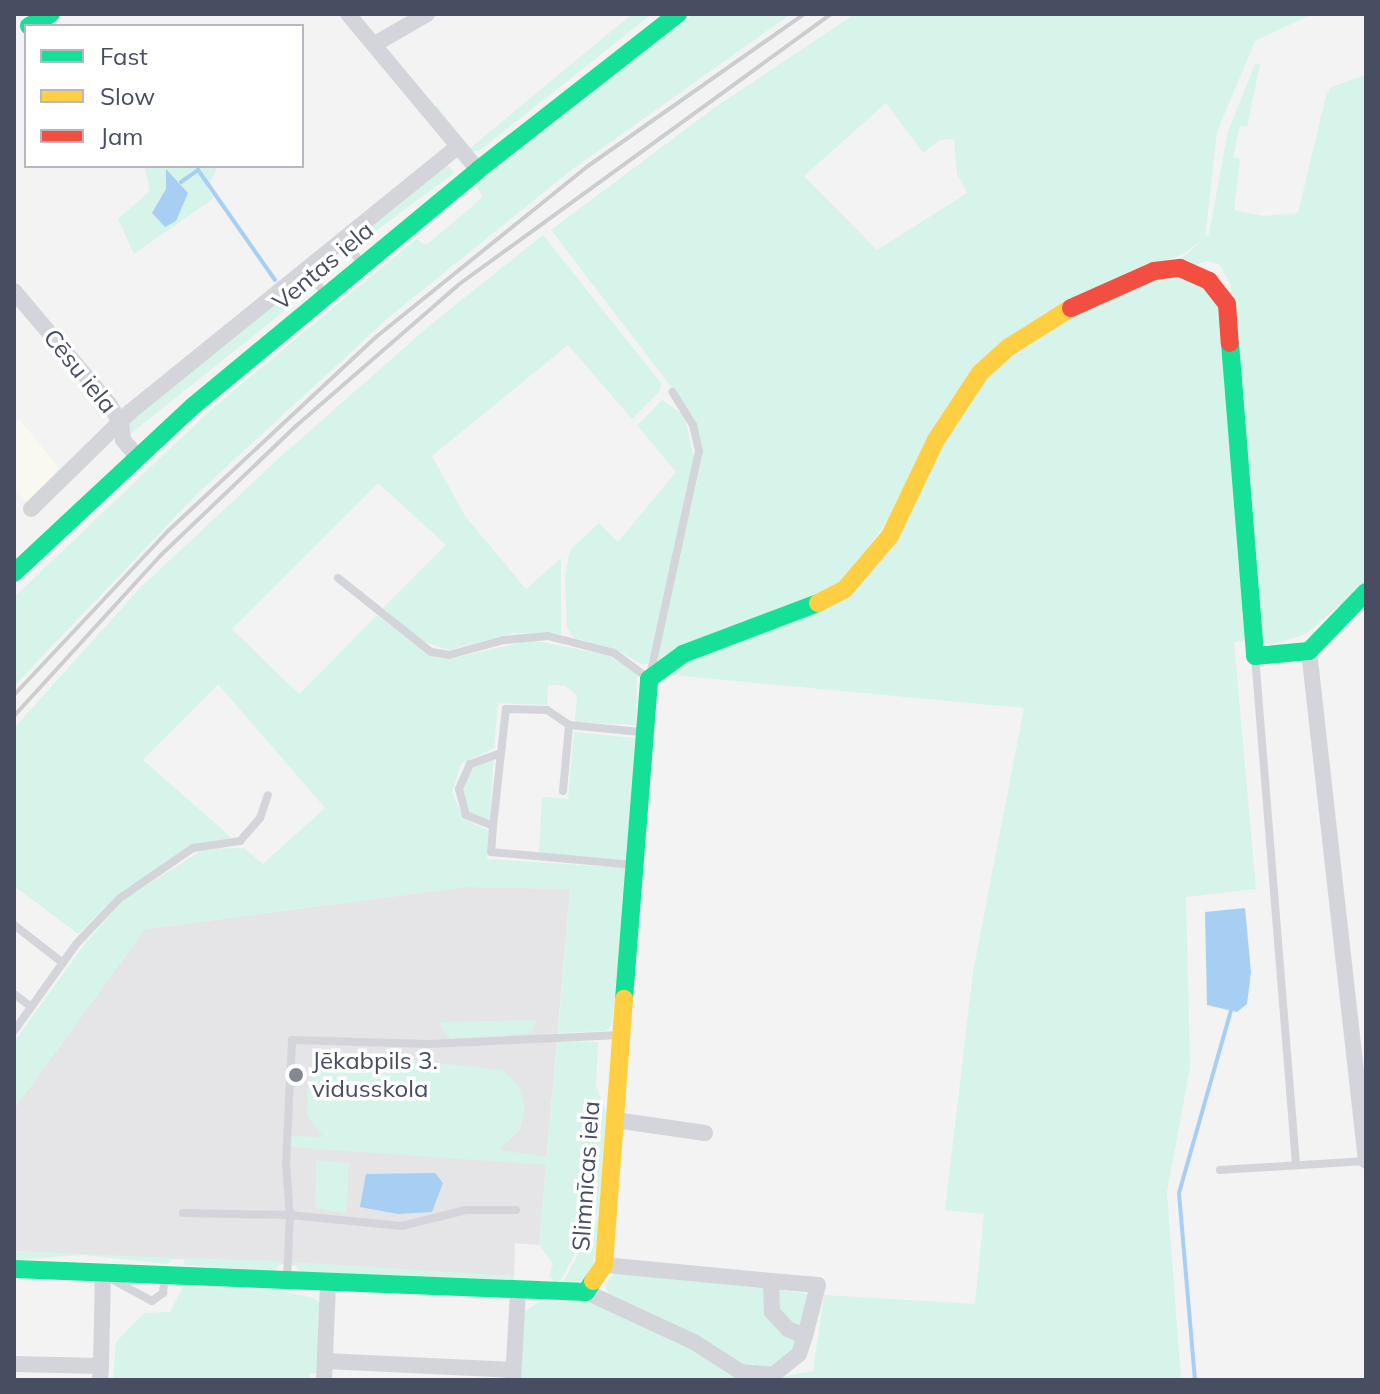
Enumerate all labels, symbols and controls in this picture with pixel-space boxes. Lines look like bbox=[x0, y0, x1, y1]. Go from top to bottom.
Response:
legend bbox=[24, 24, 304, 168]
text: Fast bbox=[100, 41, 148, 71]
text: Slow bbox=[100, 81, 155, 111]
text: Jam bbox=[100, 121, 143, 151]
street label: Ventas iela bbox=[267, 216, 379, 316]
street label: Cēsu iela bbox=[37, 323, 123, 419]
place label: Jēkabpils 3. vidusskola bbox=[312, 1047, 438, 1103]
marker: Jēkabpils 3. vidusskola bbox=[287, 1066, 305, 1084]
street label: Slimnīcas iela bbox=[566, 1100, 606, 1252]

